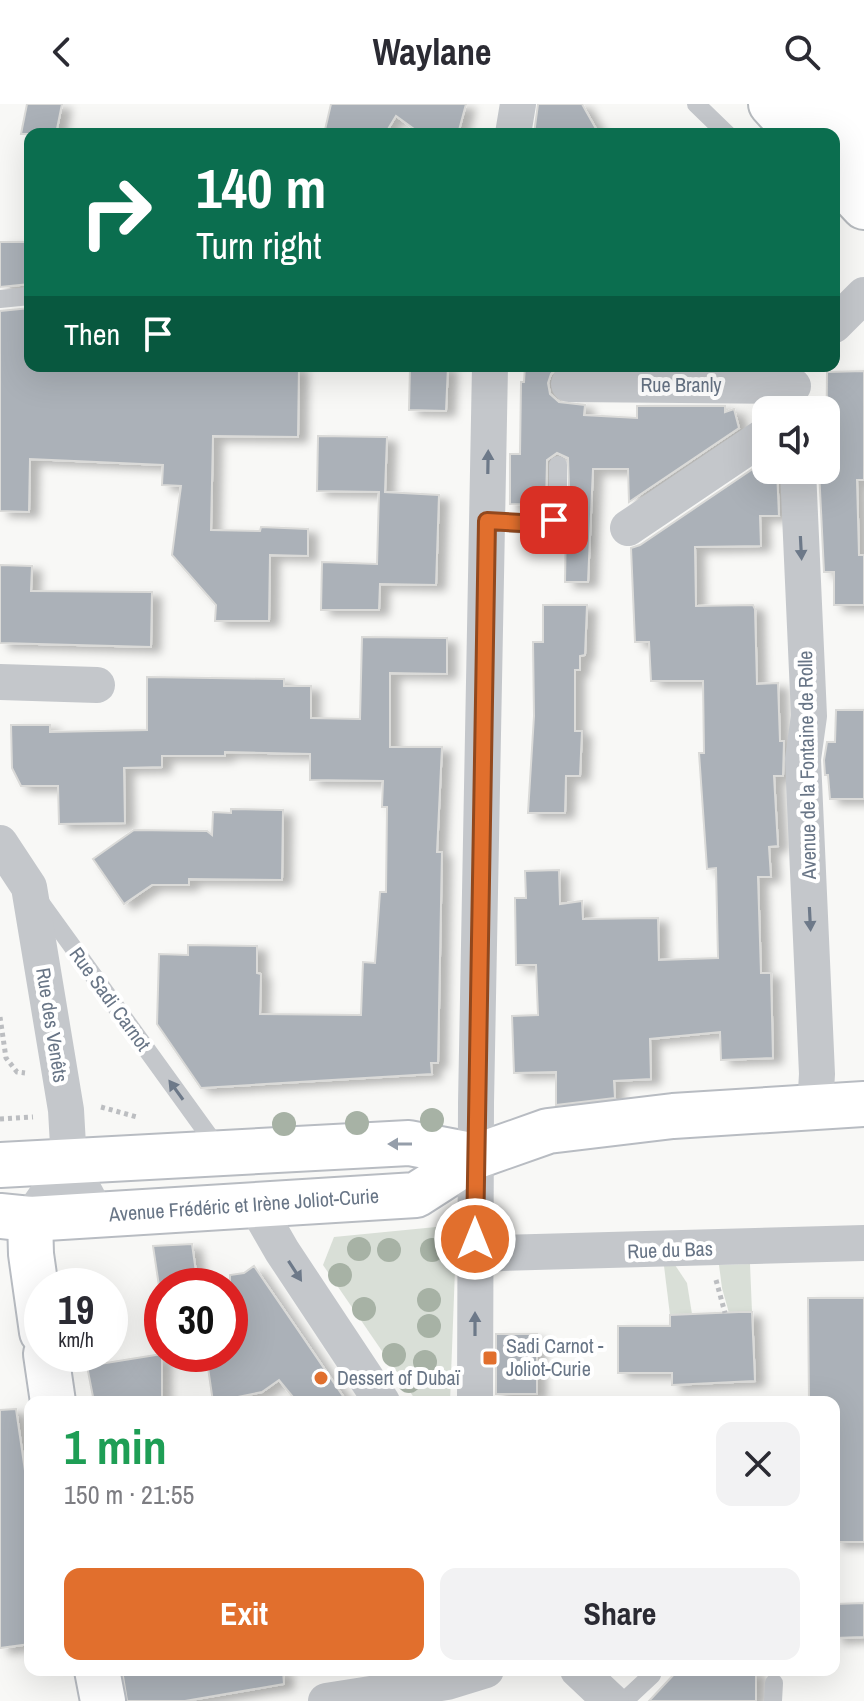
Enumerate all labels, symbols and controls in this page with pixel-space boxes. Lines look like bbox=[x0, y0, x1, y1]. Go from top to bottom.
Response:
text: Waylane bbox=[373, 28, 491, 76]
icon: back bbox=[40, 30, 84, 74]
icon: search bbox=[780, 30, 824, 74]
text: 140 m bbox=[196, 150, 326, 225]
icon: right bbox=[64, 160, 168, 264]
text: Turn right bbox=[196, 222, 321, 270]
icon: arrive bbox=[136, 312, 180, 356]
text: Then bbox=[64, 314, 120, 354]
street label: Rue Branly bbox=[640, 371, 722, 398]
map controls bbox=[752, 396, 840, 484]
button: sound bbox=[752, 396, 840, 484]
one-way arrow bbox=[482, 449, 494, 474]
pin bbox=[520, 486, 588, 554]
icon: arrive bbox=[532, 498, 576, 542]
one-way arrow bbox=[795, 536, 808, 561]
street label: Avenue de la Fontaine de Rolle bbox=[791, 650, 822, 881]
one-way arrow bbox=[803, 907, 816, 932]
street label: Rue Sadi Carnot bbox=[64, 941, 157, 1056]
street label: Rue des Venêts bbox=[30, 966, 75, 1084]
one-way arrow bbox=[169, 1079, 185, 1100]
one-way arrow bbox=[387, 1138, 412, 1150]
street label: Avenue Frédéric et Irène Joliot-Curie bbox=[107, 1182, 380, 1227]
position arrow bbox=[433, 1197, 517, 1281]
street label: Rue du Bas bbox=[627, 1235, 713, 1264]
one-way arrow bbox=[288, 1261, 303, 1282]
speed limit sign: 30 bbox=[144, 1268, 248, 1372]
text: 19 bbox=[58, 1283, 94, 1336]
one-way arrow bbox=[469, 1311, 482, 1336]
text: km/h bbox=[58, 1326, 94, 1353]
place label: Sadi Carnot - Joliot-Curie bbox=[506, 1332, 604, 1382]
marker: Sadi Carnot - Joliot-Curie bbox=[481, 1349, 499, 1367]
place label: Dessert of Dubaï bbox=[337, 1364, 460, 1391]
marker: Dessert of Dubaï bbox=[312, 1369, 330, 1387]
text: 1 min bbox=[64, 1414, 167, 1479]
button: close bbox=[716, 1422, 800, 1506]
text: 150 m · 21:55 bbox=[64, 1477, 194, 1512]
button: Exit bbox=[64, 1568, 424, 1660]
button: Share bbox=[440, 1568, 800, 1660]

